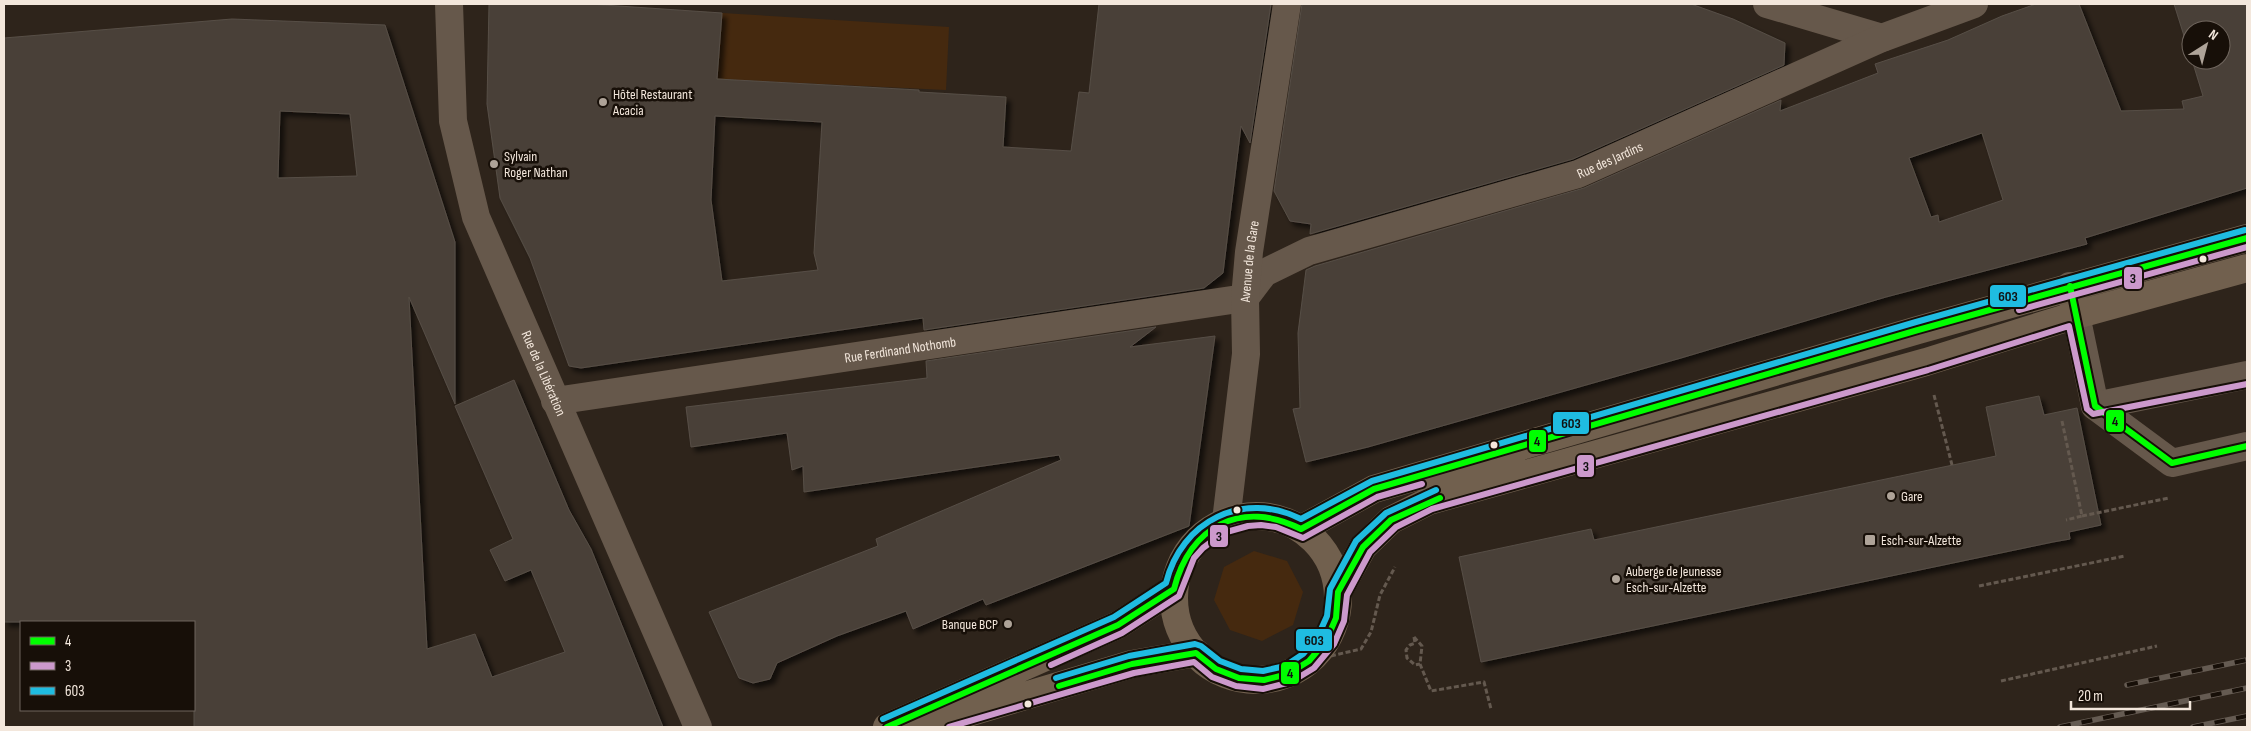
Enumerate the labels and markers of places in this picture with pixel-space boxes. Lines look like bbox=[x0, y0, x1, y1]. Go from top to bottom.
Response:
place label: Hôtel Restaurant Acacia bbox=[612, 86, 692, 119]
marker: Hôtel Restaurant Acacia bbox=[597, 96, 609, 108]
place label: Sylvain Roger Nathan bbox=[504, 148, 568, 181]
marker: Sylvain Roger Nathan bbox=[488, 158, 500, 170]
unlabelled marker bbox=[2198, 254, 2208, 264]
unlabelled marker bbox=[1489, 440, 1499, 450]
place label: Gare bbox=[1901, 488, 1923, 505]
marker: Gare bbox=[1885, 490, 1897, 502]
unlabelled marker bbox=[1232, 505, 1242, 515]
place label: Esch-sur-Alzette bbox=[1881, 532, 1961, 549]
marker: Esch-sur-Alzette bbox=[1863, 533, 1877, 547]
place label: Auberge de Jeunesse Esch-sur-Alzette bbox=[1625, 563, 1722, 596]
marker: Auberge de Jeunesse Esch-sur-Alzette bbox=[1610, 573, 1622, 585]
place label: Banque BCP bbox=[942, 616, 998, 633]
marker: Banque BCP bbox=[1002, 618, 1014, 630]
unlabelled marker bbox=[1023, 699, 1033, 709]

